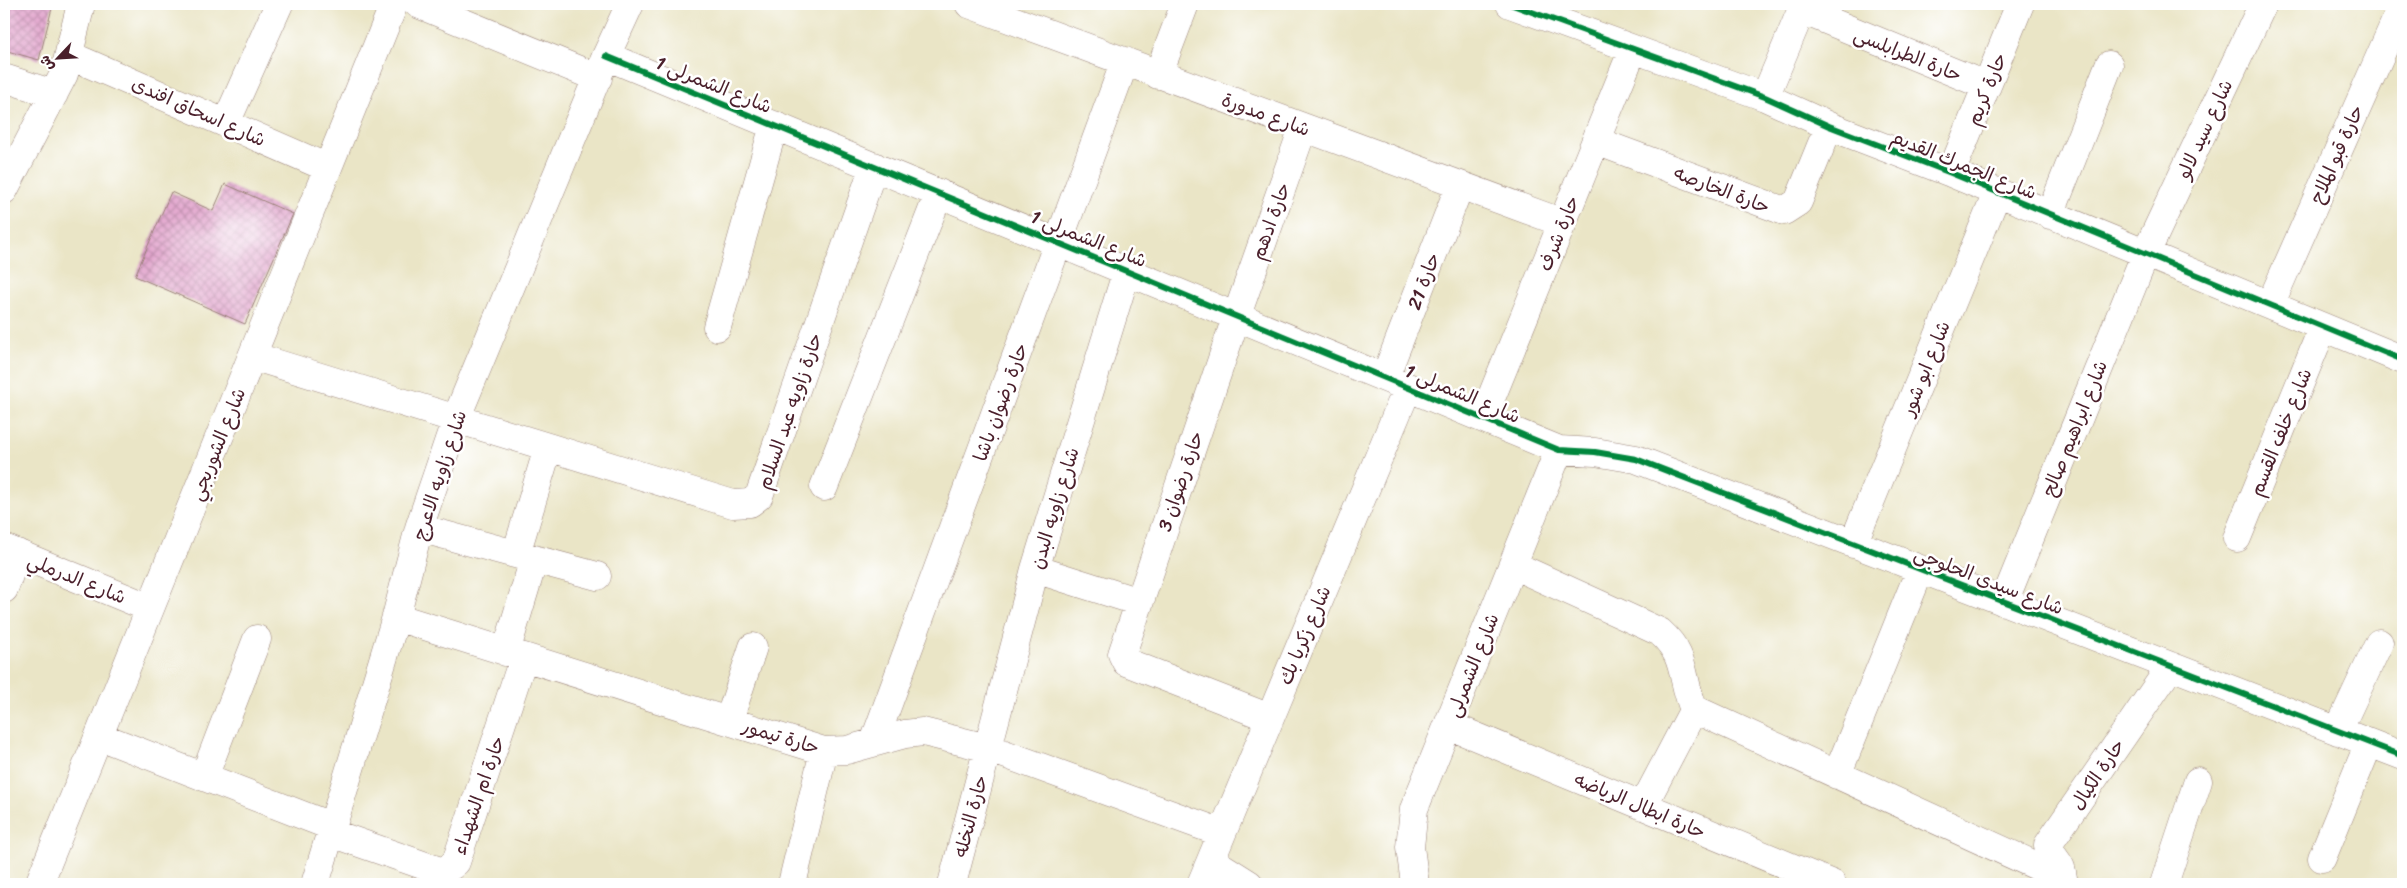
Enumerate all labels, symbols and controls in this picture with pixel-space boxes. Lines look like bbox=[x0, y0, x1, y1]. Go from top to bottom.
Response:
street label: حارة الطرابلسى bbox=[1849, 18, 1967, 91]
north arrow bbox=[32, 32, 82, 82]
street label: شارع الشمرلى 1 bbox=[651, 46, 777, 123]
street label: حارة كريم bbox=[1957, 48, 2016, 131]
text: ش bbox=[32, 51, 61, 76]
street label: شارع اسحاق افندى bbox=[126, 67, 271, 156]
street label: شارع سيد لالو bbox=[2166, 74, 2242, 186]
street label: شارع مدورة bbox=[1217, 83, 1315, 146]
street label: حارة قبو الملاح bbox=[2300, 99, 2373, 209]
street label: شارع الجمرك القديم bbox=[1886, 120, 2042, 209]
street label: حارة الخارصه bbox=[1669, 156, 1775, 223]
street label: حارة ادهم bbox=[1241, 178, 1300, 265]
street label: حارة شرف bbox=[1528, 190, 1589, 276]
street label: شارع الشمرلى 1 bbox=[1026, 200, 1152, 277]
street label: حارة 21 bbox=[1397, 248, 1449, 315]
street label: شارع ابو شور bbox=[1891, 315, 1960, 423]
street label: حارة زاويه عبد السلام bbox=[747, 328, 832, 494]
street label: حارة رضوان باشا bbox=[964, 338, 1037, 466]
street label: شارع الشمرلى 1 bbox=[1400, 354, 1526, 433]
street label: شارع ابراهيم صالح bbox=[2032, 355, 2117, 501]
street label: شارع خلف القسم bbox=[2240, 363, 2321, 501]
street label: شارع الشوربجي bbox=[180, 383, 255, 506]
street label: شارع زاويه الاعرج bbox=[403, 406, 476, 545]
street label: حارة رضوان 3 bbox=[1148, 427, 1213, 536]
street label: شارع زاويه البدن bbox=[1020, 443, 1089, 573]
street label: شارع سيدى الحلوجى bbox=[1909, 537, 2069, 624]
street label: شارع الدرملي bbox=[22, 544, 131, 613]
street label: شارع زكريا بك bbox=[1269, 580, 1340, 690]
street label: شارع الشمرلى bbox=[1437, 608, 1508, 722]
street label: حارة تيمور bbox=[737, 709, 824, 764]
street label: حارة ام الشهداء bbox=[443, 731, 514, 859]
street label: حارة الكيال bbox=[2061, 732, 2134, 817]
street label: حارة ابطال الرياضه bbox=[1569, 763, 1711, 848]
street label: حارة النخله bbox=[944, 771, 997, 861]

